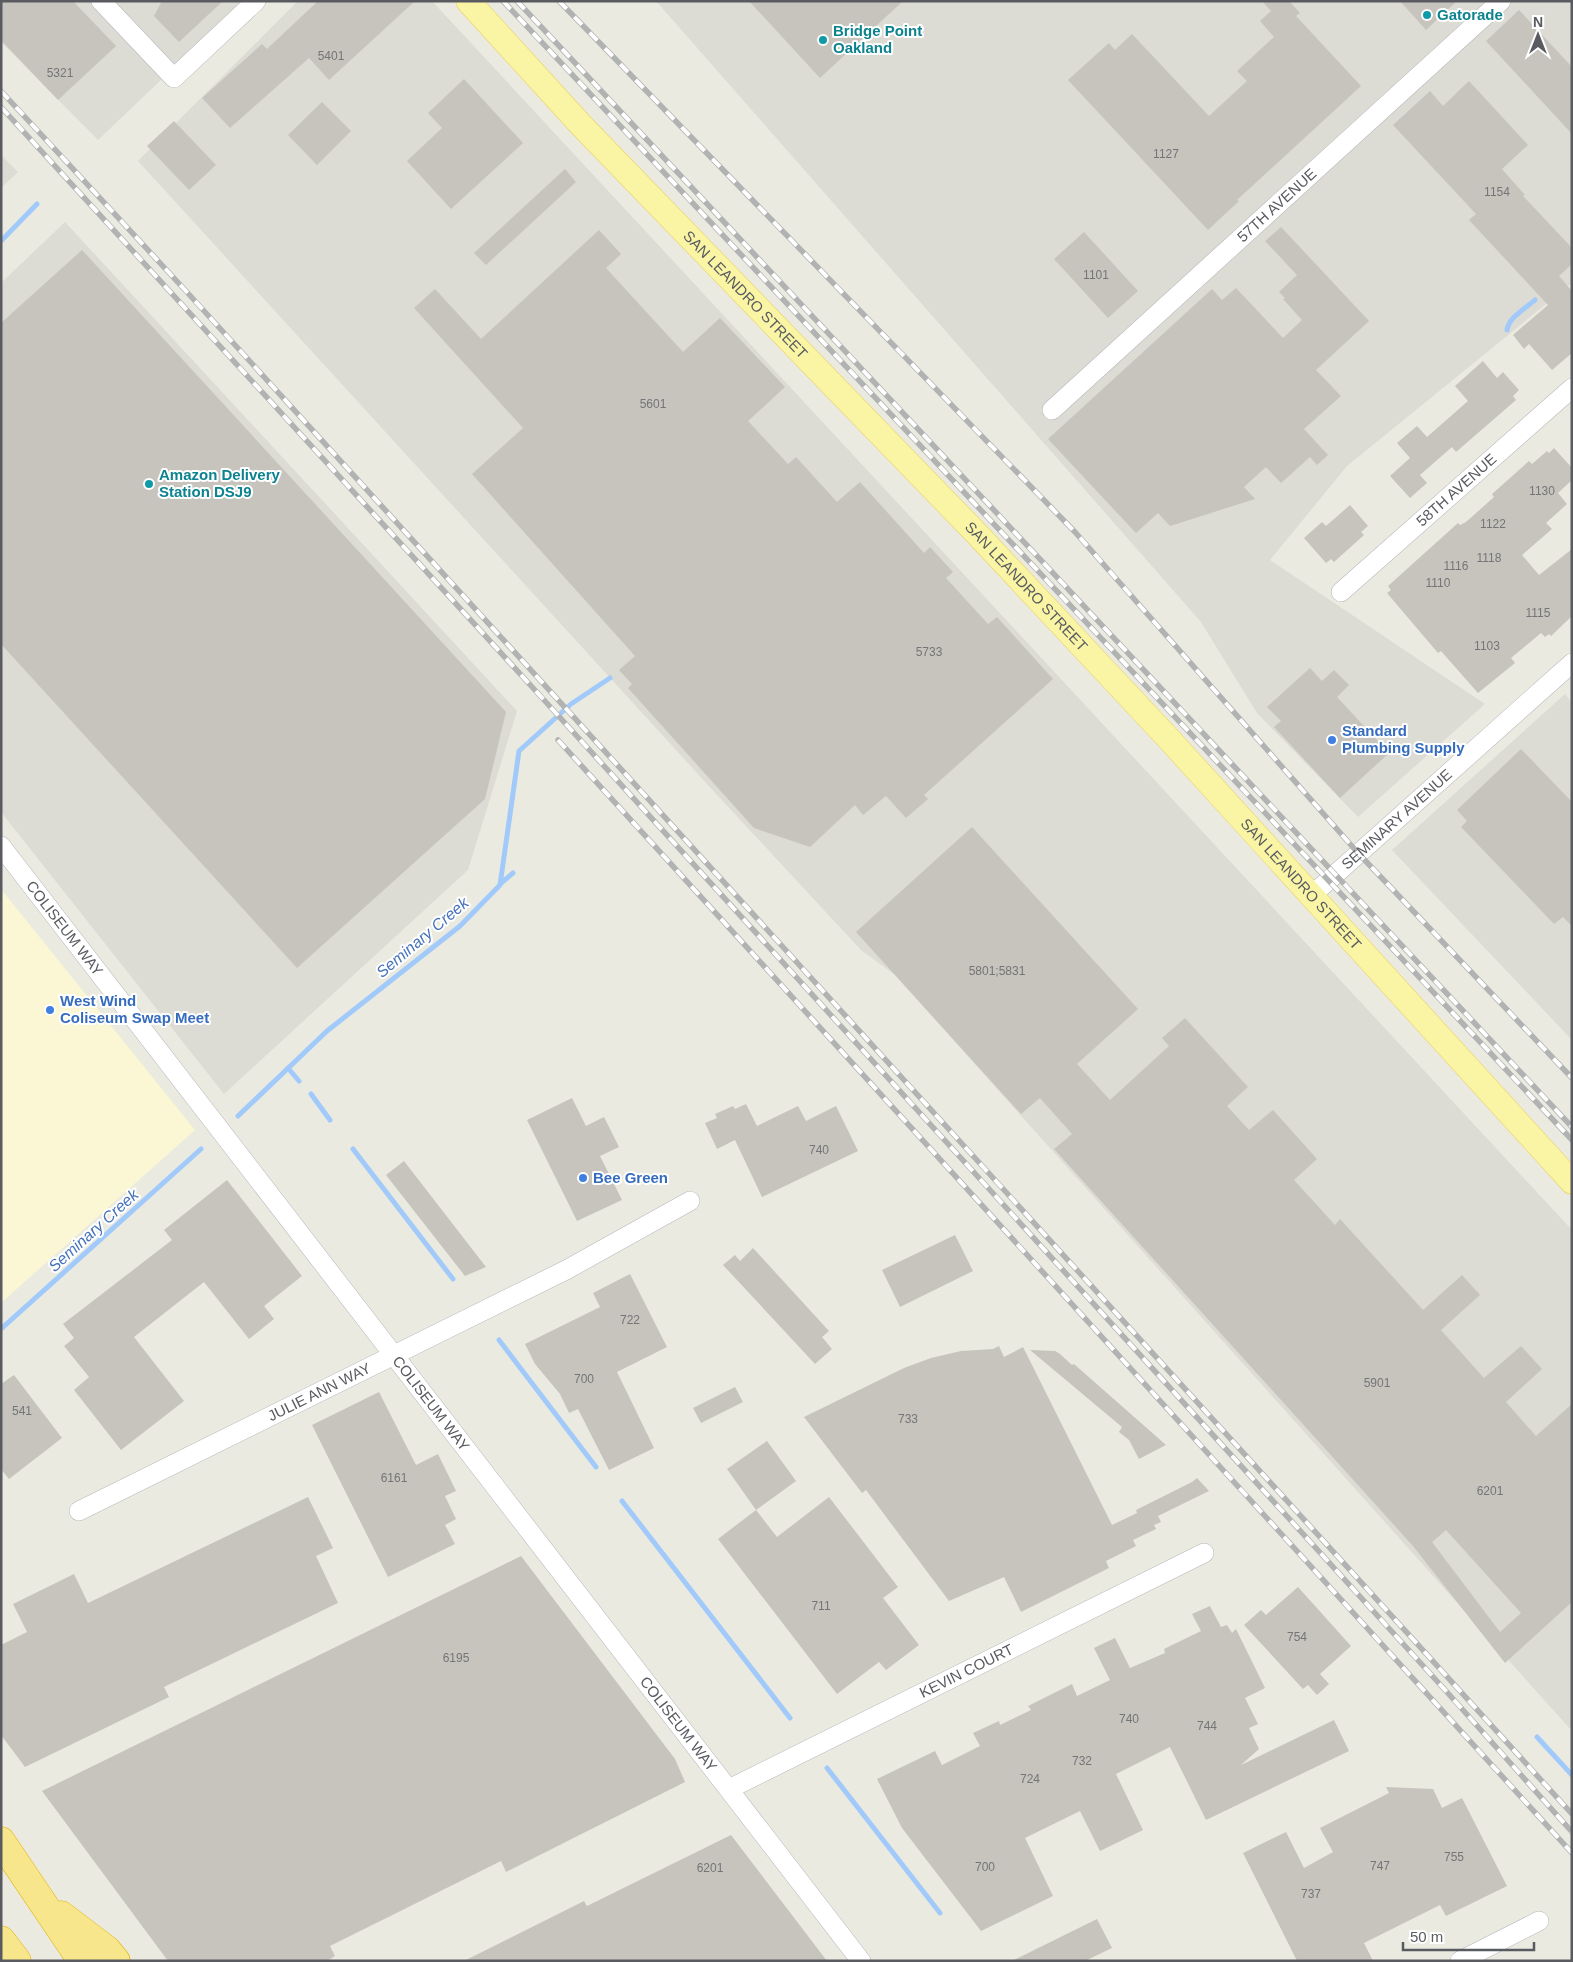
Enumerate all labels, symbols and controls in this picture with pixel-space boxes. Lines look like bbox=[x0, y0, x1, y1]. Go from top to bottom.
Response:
place label: Gatorade bbox=[1437, 6, 1503, 23]
marker: Gatorade bbox=[1421, 9, 1433, 21]
north arrow bbox=[1513, 10, 1563, 60]
text: N bbox=[1533, 14, 1543, 30]
place label: Bridge Point Oakland bbox=[833, 22, 922, 56]
marker: Bridge Point Oakland bbox=[817, 34, 829, 46]
house number: 5401 bbox=[318, 49, 345, 63]
house number: 5321 bbox=[47, 66, 74, 80]
house number: 1127 bbox=[1153, 147, 1179, 161]
street label: 57TH AVENUE bbox=[1233, 165, 1319, 245]
house number: 1154 bbox=[1484, 185, 1510, 199]
street label: SAN LEANDRO STREET bbox=[680, 227, 811, 362]
house number: 1101 bbox=[1083, 268, 1109, 282]
house number: 5601 bbox=[640, 397, 667, 411]
street label: 58TH AVENUE bbox=[1413, 450, 1499, 529]
place label: Amazon Delivery Station DSJ9 bbox=[159, 466, 281, 500]
marker: Amazon Delivery Station DSJ9 bbox=[143, 478, 155, 490]
house number: 1130 bbox=[1529, 484, 1555, 498]
house number: 1122 bbox=[1480, 517, 1506, 531]
street label: SAN LEANDRO STREET bbox=[962, 518, 1091, 654]
house number: 1118 bbox=[1477, 551, 1502, 565]
house number: 1116 bbox=[1444, 559, 1469, 573]
house number: 1110 bbox=[1426, 576, 1451, 590]
house number: 1115 bbox=[1526, 606, 1551, 620]
house number: 1103 bbox=[1474, 639, 1500, 653]
house number: 5733 bbox=[916, 645, 943, 659]
place label: Standard Plumbing Supply bbox=[1342, 722, 1465, 756]
marker: Standard Plumbing Supply bbox=[1326, 734, 1338, 746]
street label: SEMINARY AVENUE bbox=[1338, 765, 1455, 873]
street label: SAN LEANDRO STREET bbox=[1237, 815, 1365, 953]
street label: COLISEUM WAY bbox=[23, 877, 107, 979]
water label: Seminary Creek bbox=[373, 893, 472, 981]
house number: 5801;5831 bbox=[969, 964, 1026, 978]
place label: West Wind Coliseum Swap Meet bbox=[60, 992, 209, 1026]
marker: West Wind Coliseum Swap Meet bbox=[44, 1004, 56, 1016]
house number: 740 bbox=[809, 1143, 829, 1157]
place label: Bee Green bbox=[593, 1169, 668, 1186]
marker: Bee Green bbox=[577, 1172, 589, 1184]
water label: Seminary Creek bbox=[45, 1185, 142, 1275]
house number: 722 bbox=[620, 1313, 640, 1327]
street label: COLISEUM WAY bbox=[389, 1352, 473, 1454]
street label: JULIE ANN WAY bbox=[265, 1359, 373, 1424]
house number: 700 bbox=[574, 1372, 594, 1386]
house number: 5901 bbox=[1364, 1376, 1391, 1390]
house number: 541 bbox=[12, 1404, 32, 1418]
house number: 733 bbox=[898, 1412, 918, 1426]
house number: 6161 bbox=[381, 1471, 408, 1485]
house number: 6201 bbox=[1477, 1484, 1504, 1498]
house number: 711 bbox=[811, 1599, 831, 1613]
house number: 754 bbox=[1287, 1630, 1307, 1644]
street label: KEVIN COURT bbox=[916, 1640, 1016, 1701]
house number: 6195 bbox=[443, 1651, 470, 1665]
street label: COLISEUM WAY bbox=[637, 1673, 721, 1775]
house number: 740 bbox=[1119, 1712, 1139, 1726]
house number: 744 bbox=[1197, 1719, 1217, 1733]
house number: 732 bbox=[1072, 1754, 1092, 1768]
house number: 724 bbox=[1020, 1772, 1040, 1786]
house number: 755 bbox=[1444, 1850, 1464, 1864]
house number: 747 bbox=[1370, 1859, 1390, 1873]
house number: 700 bbox=[975, 1860, 995, 1874]
house number: 6201 bbox=[697, 1861, 724, 1875]
house number: 737 bbox=[1301, 1887, 1321, 1901]
scale bar bbox=[1403, 1920, 1534, 1952]
text: 50 m bbox=[1410, 1928, 1443, 1945]

